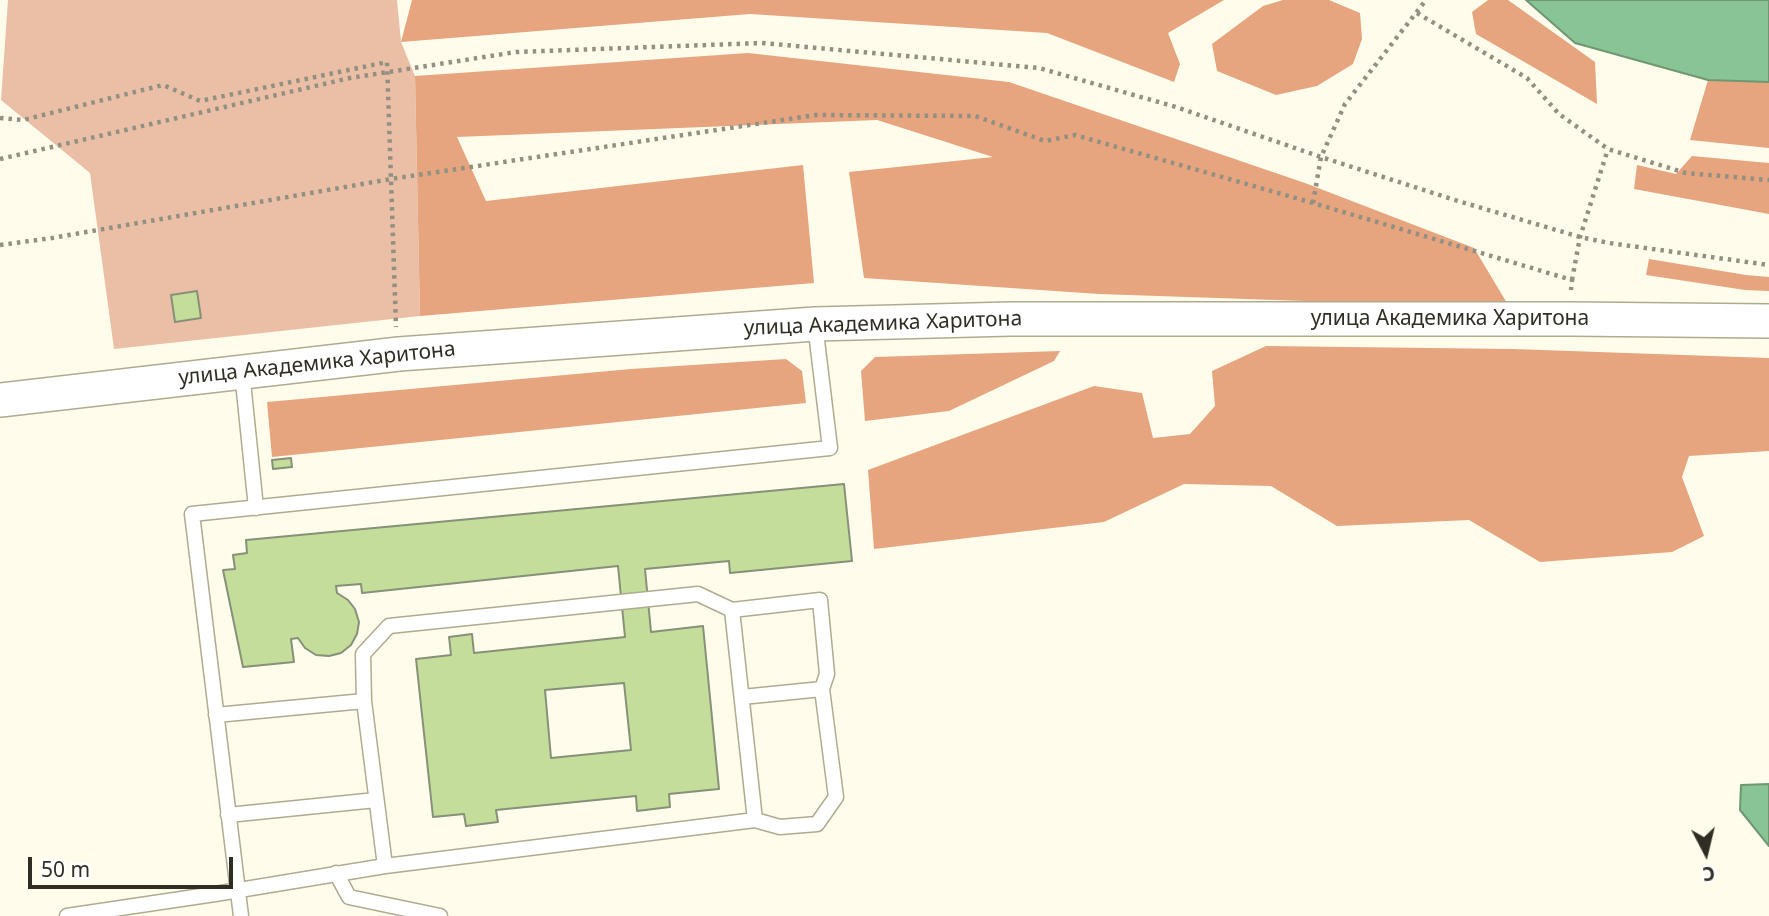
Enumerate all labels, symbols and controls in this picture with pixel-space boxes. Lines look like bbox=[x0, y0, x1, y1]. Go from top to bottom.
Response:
street label: улица Академика Харитона bbox=[1311, 306, 1589, 332]
street label: улица Академика Харитона bbox=[743, 307, 1023, 341]
street label: улица Академика Харитона bbox=[177, 337, 457, 391]
north arrow bbox=[1671, 818, 1741, 888]
scale bar bbox=[32, 842, 236, 886]
text: 50 m bbox=[41, 855, 90, 883]
text: С bbox=[1701, 860, 1716, 887]

